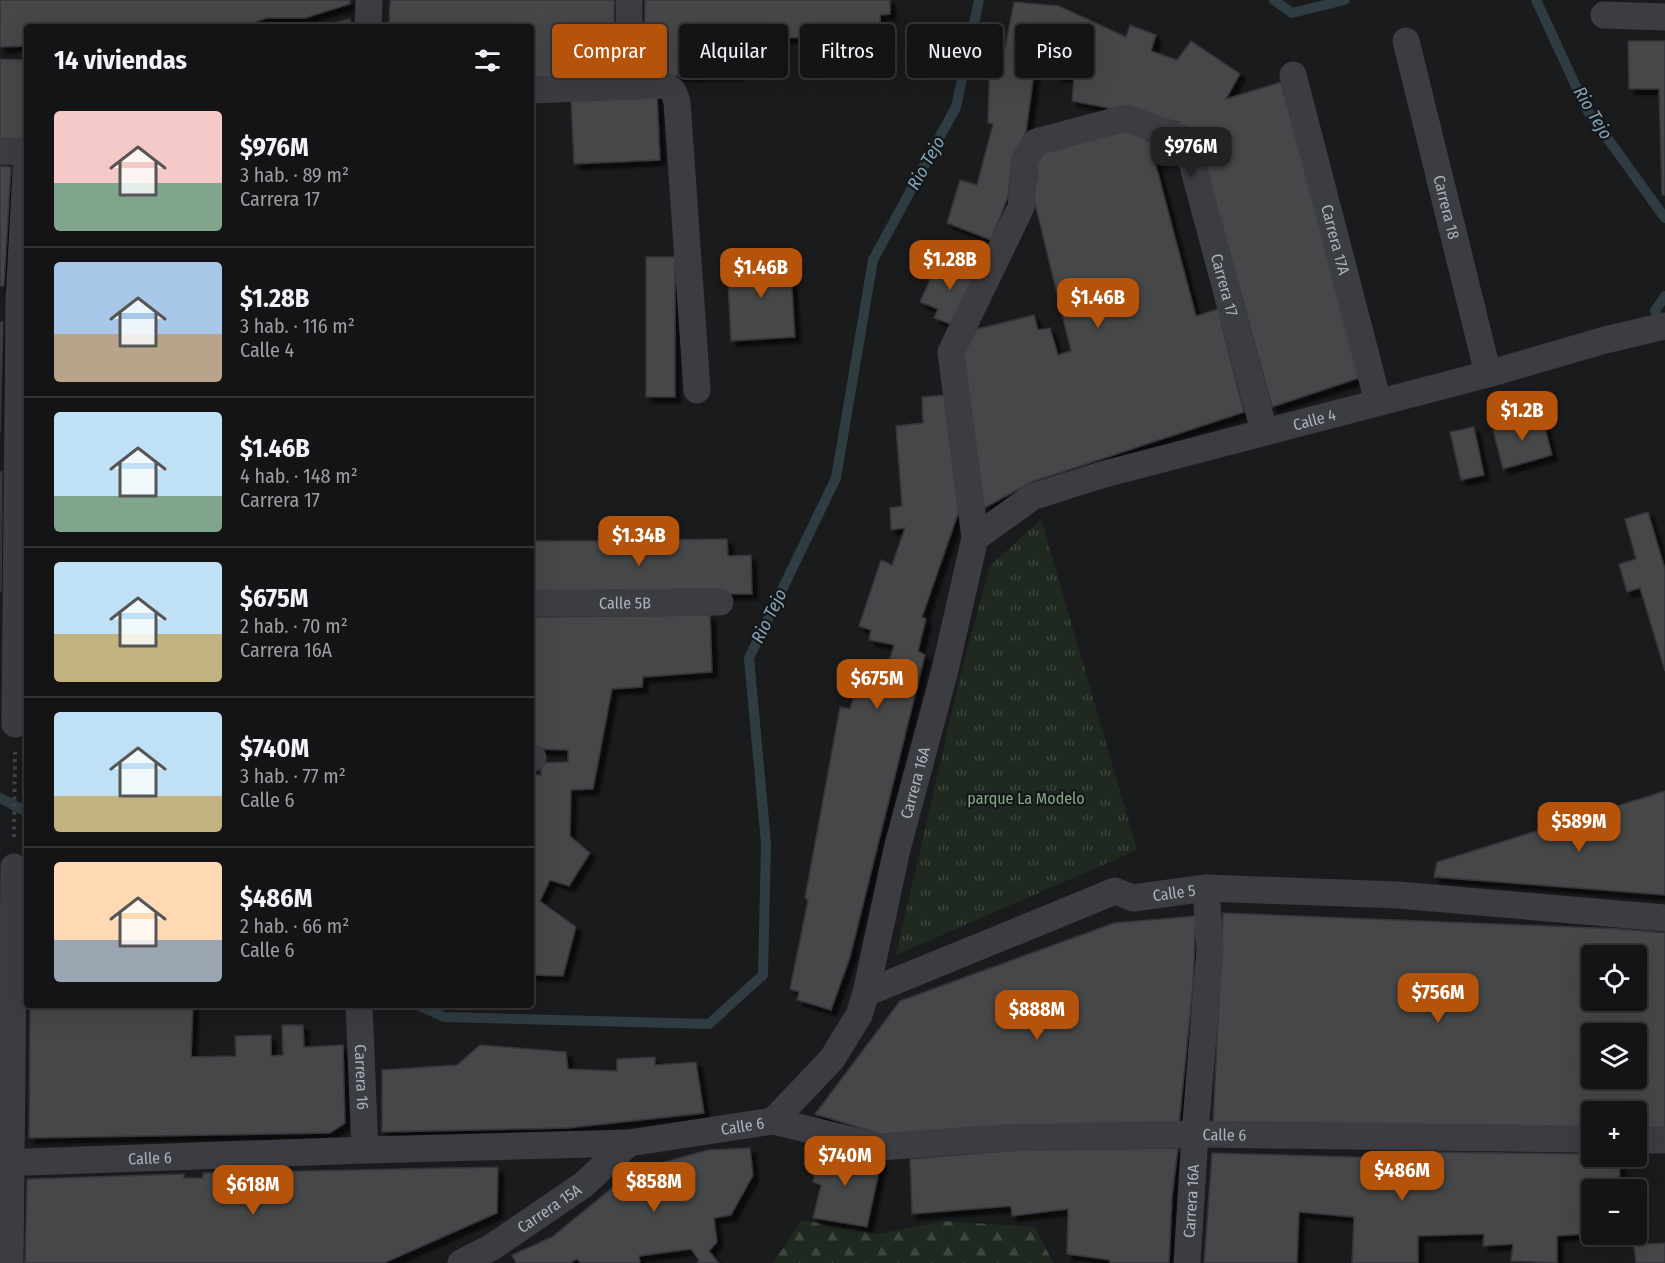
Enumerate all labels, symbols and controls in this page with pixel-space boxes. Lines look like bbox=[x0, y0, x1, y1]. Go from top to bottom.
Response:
chip: Comprar bbox=[552, 24, 667, 78]
chip: Alquilar bbox=[679, 24, 788, 78]
chip: Filtros bbox=[800, 24, 895, 78]
chip: Nuevo bbox=[907, 24, 1003, 78]
chip: Piso bbox=[1015, 24, 1094, 78]
icon: filters bbox=[471, 44, 504, 77]
text: 14 viviendas bbox=[54, 45, 187, 76]
water label: Rio Tejo bbox=[1569, 83, 1617, 143]
pin: $976M bbox=[1149, 127, 1233, 178]
text: $976M bbox=[240, 132, 309, 163]
water label: Rio Tejo bbox=[902, 132, 950, 194]
text: $976M bbox=[1165, 134, 1217, 158]
icon: home bbox=[102, 135, 174, 207]
text: 3 hab. · 89 m² bbox=[240, 163, 349, 187]
street label: Carrera 18 bbox=[1430, 173, 1464, 241]
text: Carrera 17 bbox=[240, 187, 320, 211]
street label: Carrera 17A bbox=[1318, 202, 1354, 277]
pin: $1.28B bbox=[901, 240, 999, 291]
text: $1.28B bbox=[923, 247, 977, 271]
pin: $1.46B bbox=[712, 248, 810, 299]
street label: Carrera 17 bbox=[1207, 252, 1242, 319]
text: $1.46B bbox=[734, 255, 788, 279]
pin: $1.46B bbox=[1049, 278, 1147, 329]
text: $1.28B bbox=[240, 283, 309, 314]
text: $1.46B bbox=[1071, 285, 1125, 309]
icon: home bbox=[102, 286, 174, 358]
text: 3 hab. · 116 m² bbox=[240, 314, 355, 338]
text: Calle 4 bbox=[240, 338, 294, 362]
pin: $1.2B bbox=[1480, 391, 1564, 442]
text: $1.2B bbox=[1501, 398, 1543, 422]
street label: Calle 4 bbox=[1291, 405, 1338, 434]
text: $1.46B bbox=[240, 433, 310, 464]
icon: home bbox=[102, 436, 174, 508]
text: 4 hab. · 148 m² bbox=[240, 464, 358, 488]
text: Carrera 17 bbox=[240, 488, 320, 512]
pin: $1.34B bbox=[590, 516, 688, 567]
text: $1.34B bbox=[612, 523, 666, 547]
text: $675M bbox=[240, 583, 308, 614]
water label: Rio Tejo bbox=[746, 585, 792, 647]
icon: home bbox=[102, 586, 174, 658]
street label: Calle 5B bbox=[599, 593, 651, 612]
text: 2 hab. · 70 m² bbox=[240, 614, 348, 638]
text: Carrera 16A bbox=[240, 638, 332, 662]
pin: $675M bbox=[835, 659, 919, 710]
text: $675M bbox=[851, 666, 903, 690]
text: $740M bbox=[240, 733, 309, 764]
icon: home bbox=[102, 736, 174, 808]
street label: Carrera 16A bbox=[896, 744, 934, 821]
text: 3 hab. · 77 m² bbox=[240, 764, 346, 788]
text: Calle 6 bbox=[240, 788, 295, 812]
park label: parque La Modelo bbox=[967, 789, 1085, 808]
pin: $589M bbox=[1537, 802, 1621, 853]
text: $589M bbox=[1552, 809, 1606, 833]
street label: Calle 5 bbox=[1151, 880, 1197, 905]
text: $486M bbox=[240, 883, 312, 914]
icon: home bbox=[102, 886, 174, 958]
text: 2 hab. · 66 m² bbox=[240, 914, 349, 938]
text: Calle 6 bbox=[240, 938, 295, 962]
map controls bbox=[1581, 945, 1647, 1245]
button: locate bbox=[1581, 945, 1647, 1011]
pin: $756M bbox=[1396, 973, 1480, 1024]
text: $756M bbox=[1412, 980, 1464, 1004]
pin: $888M bbox=[995, 990, 1079, 1041]
text: $888M bbox=[1009, 997, 1065, 1021]
button: layers bbox=[1581, 1023, 1647, 1089]
street label: Carrera 16 bbox=[351, 1044, 373, 1110]
button: + bbox=[1581, 1101, 1647, 1167]
street label: Calle 6 bbox=[719, 1113, 765, 1138]
street label: Calle 6 bbox=[1203, 1125, 1247, 1144]
pin: $740M bbox=[803, 1136, 887, 1187]
text: $740M bbox=[818, 1143, 872, 1167]
street label: Calle 6 bbox=[128, 1147, 172, 1168]
pin: $486M bbox=[1360, 1151, 1444, 1202]
text: $486M bbox=[1374, 1158, 1430, 1182]
pin: $858M bbox=[612, 1162, 696, 1213]
street label: Carrera 16A bbox=[1179, 1163, 1203, 1239]
pin: $618M bbox=[211, 1165, 295, 1216]
text: $858M bbox=[626, 1169, 682, 1193]
text: $618M bbox=[227, 1172, 279, 1196]
street label: Carrera 15A bbox=[514, 1179, 585, 1237]
button: − bbox=[1581, 1179, 1647, 1245]

